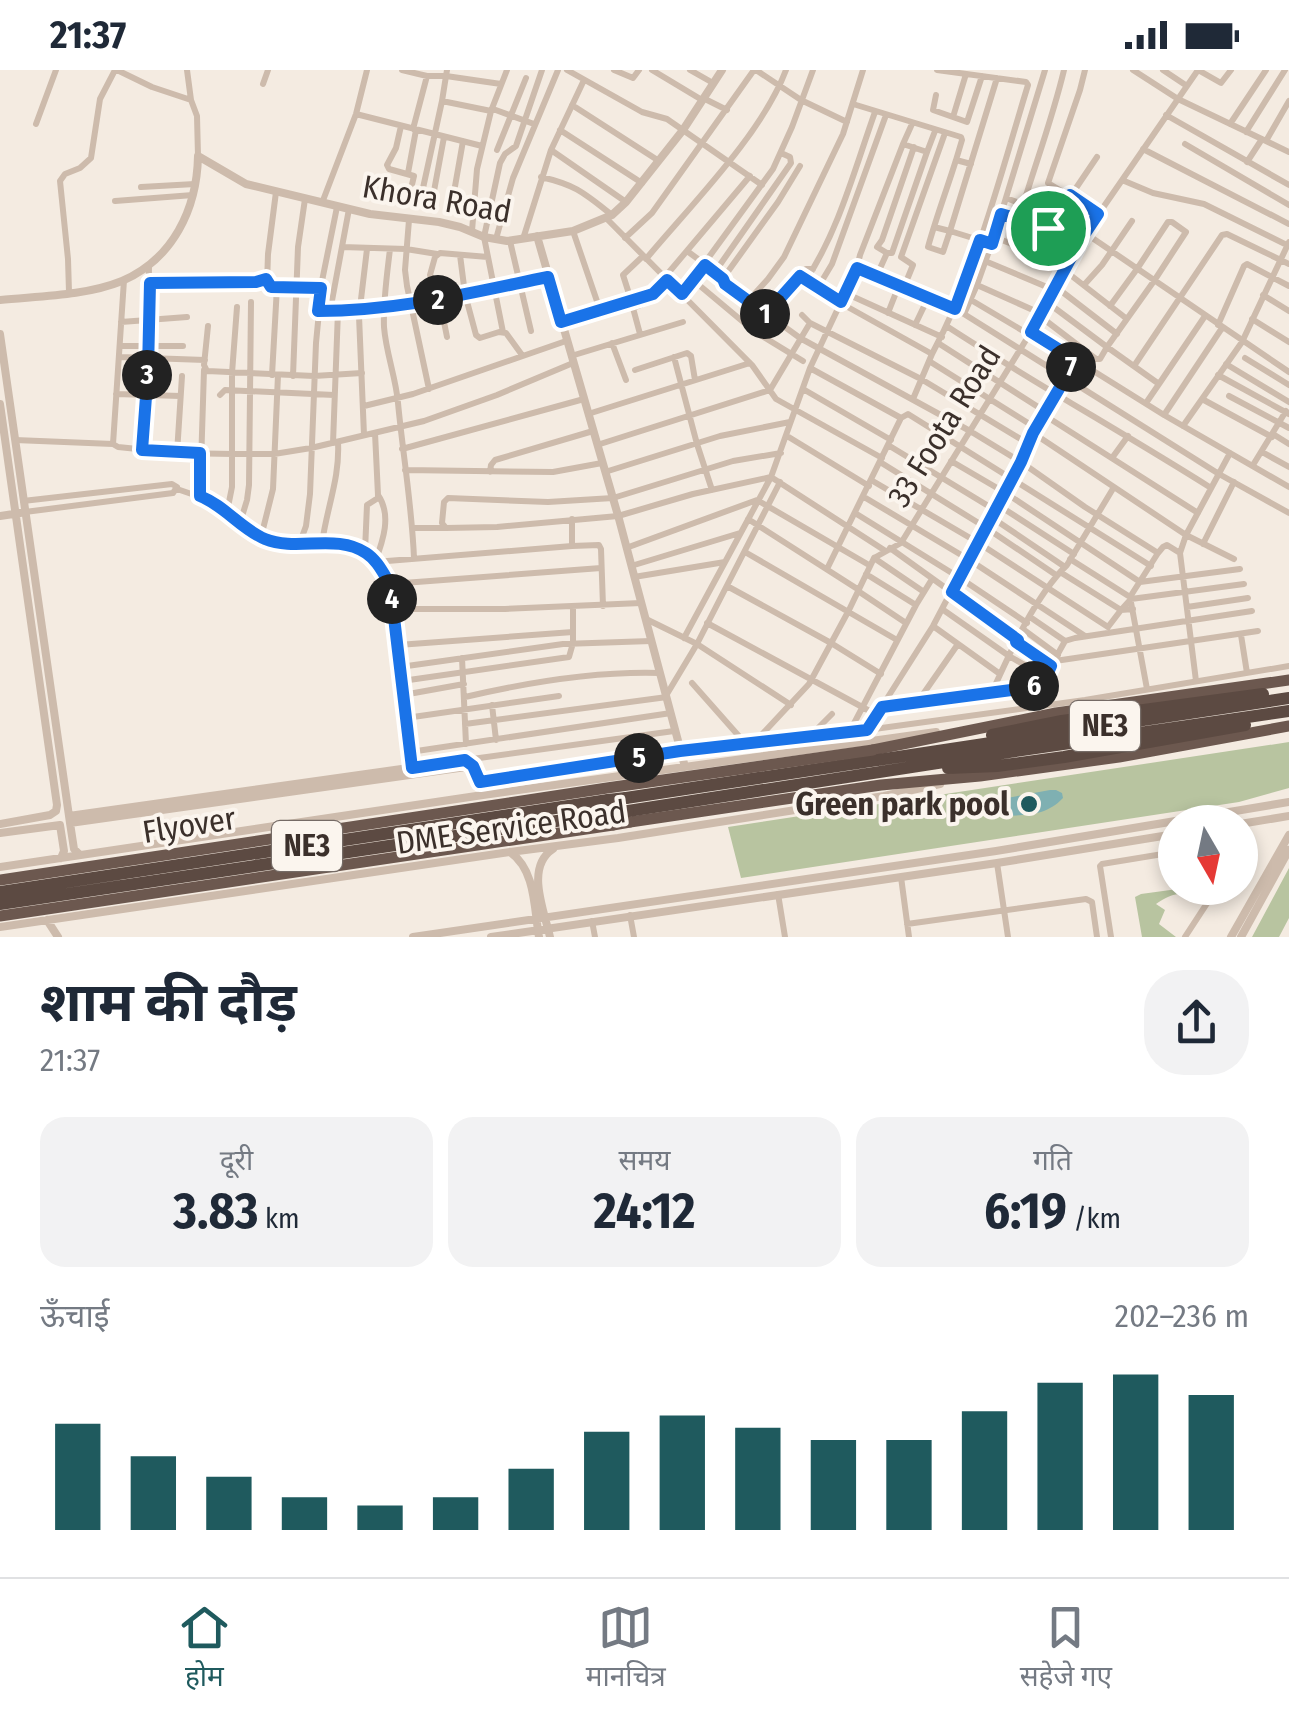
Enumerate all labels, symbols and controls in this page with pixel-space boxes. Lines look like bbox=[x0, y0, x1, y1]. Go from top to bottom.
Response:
text: 21:37 bbox=[50, 12, 126, 58]
street label: Khora Road bbox=[360, 167, 514, 231]
pin bbox=[1006, 186, 1091, 271]
icon: arrive bbox=[1021, 201, 1076, 256]
pin: 2 bbox=[413, 275, 463, 325]
text: 2 bbox=[432, 283, 444, 316]
pin: 1 bbox=[740, 289, 790, 339]
text: 1 bbox=[759, 297, 771, 330]
street label: 33 Foota Road bbox=[879, 338, 1009, 514]
pin: 7 bbox=[1046, 342, 1096, 392]
pin: 3 bbox=[122, 350, 172, 400]
text: 7 bbox=[1065, 350, 1077, 383]
text: 3 bbox=[140, 358, 154, 391]
pin: 4 bbox=[367, 574, 417, 624]
text: 4 bbox=[385, 582, 399, 615]
pin: 6 bbox=[1009, 661, 1059, 711]
text: 6 bbox=[1027, 669, 1041, 702]
road number: NE3 bbox=[1070, 701, 1140, 751]
pin: 5 bbox=[614, 733, 664, 783]
text: 5 bbox=[632, 741, 646, 774]
place label: Green park pool bbox=[795, 785, 1009, 823]
street label: DME Service Road bbox=[394, 792, 628, 862]
marker: Green park pool bbox=[1018, 793, 1040, 815]
street label: Flyover bbox=[140, 799, 238, 851]
north arrow bbox=[1158, 805, 1258, 905]
map controls bbox=[1158, 805, 1258, 905]
road number: NE3 bbox=[272, 821, 342, 871]
text: शाम की दौड़ bbox=[40, 970, 297, 1036]
button: share bbox=[1144, 970, 1249, 1075]
text: 21:37 bbox=[40, 1041, 100, 1079]
text: दूरी bbox=[220, 1144, 253, 1177]
text: समय bbox=[619, 1144, 670, 1177]
text: गति bbox=[1033, 1144, 1072, 1177]
text: 3.83 bbox=[173, 1181, 258, 1241]
text: 24:12 bbox=[594, 1181, 695, 1241]
text: 6:19 bbox=[984, 1181, 1067, 1241]
text: km bbox=[258, 1202, 300, 1235]
text: /km bbox=[1067, 1202, 1121, 1235]
text: ऊँचाई bbox=[40, 1297, 109, 1335]
text: 202–236 m bbox=[1115, 1297, 1249, 1335]
tab: होम bbox=[177, 1600, 232, 1697]
tab: मानचित्र bbox=[586, 1600, 666, 1697]
tab: सहेजे गए bbox=[1020, 1600, 1112, 1697]

